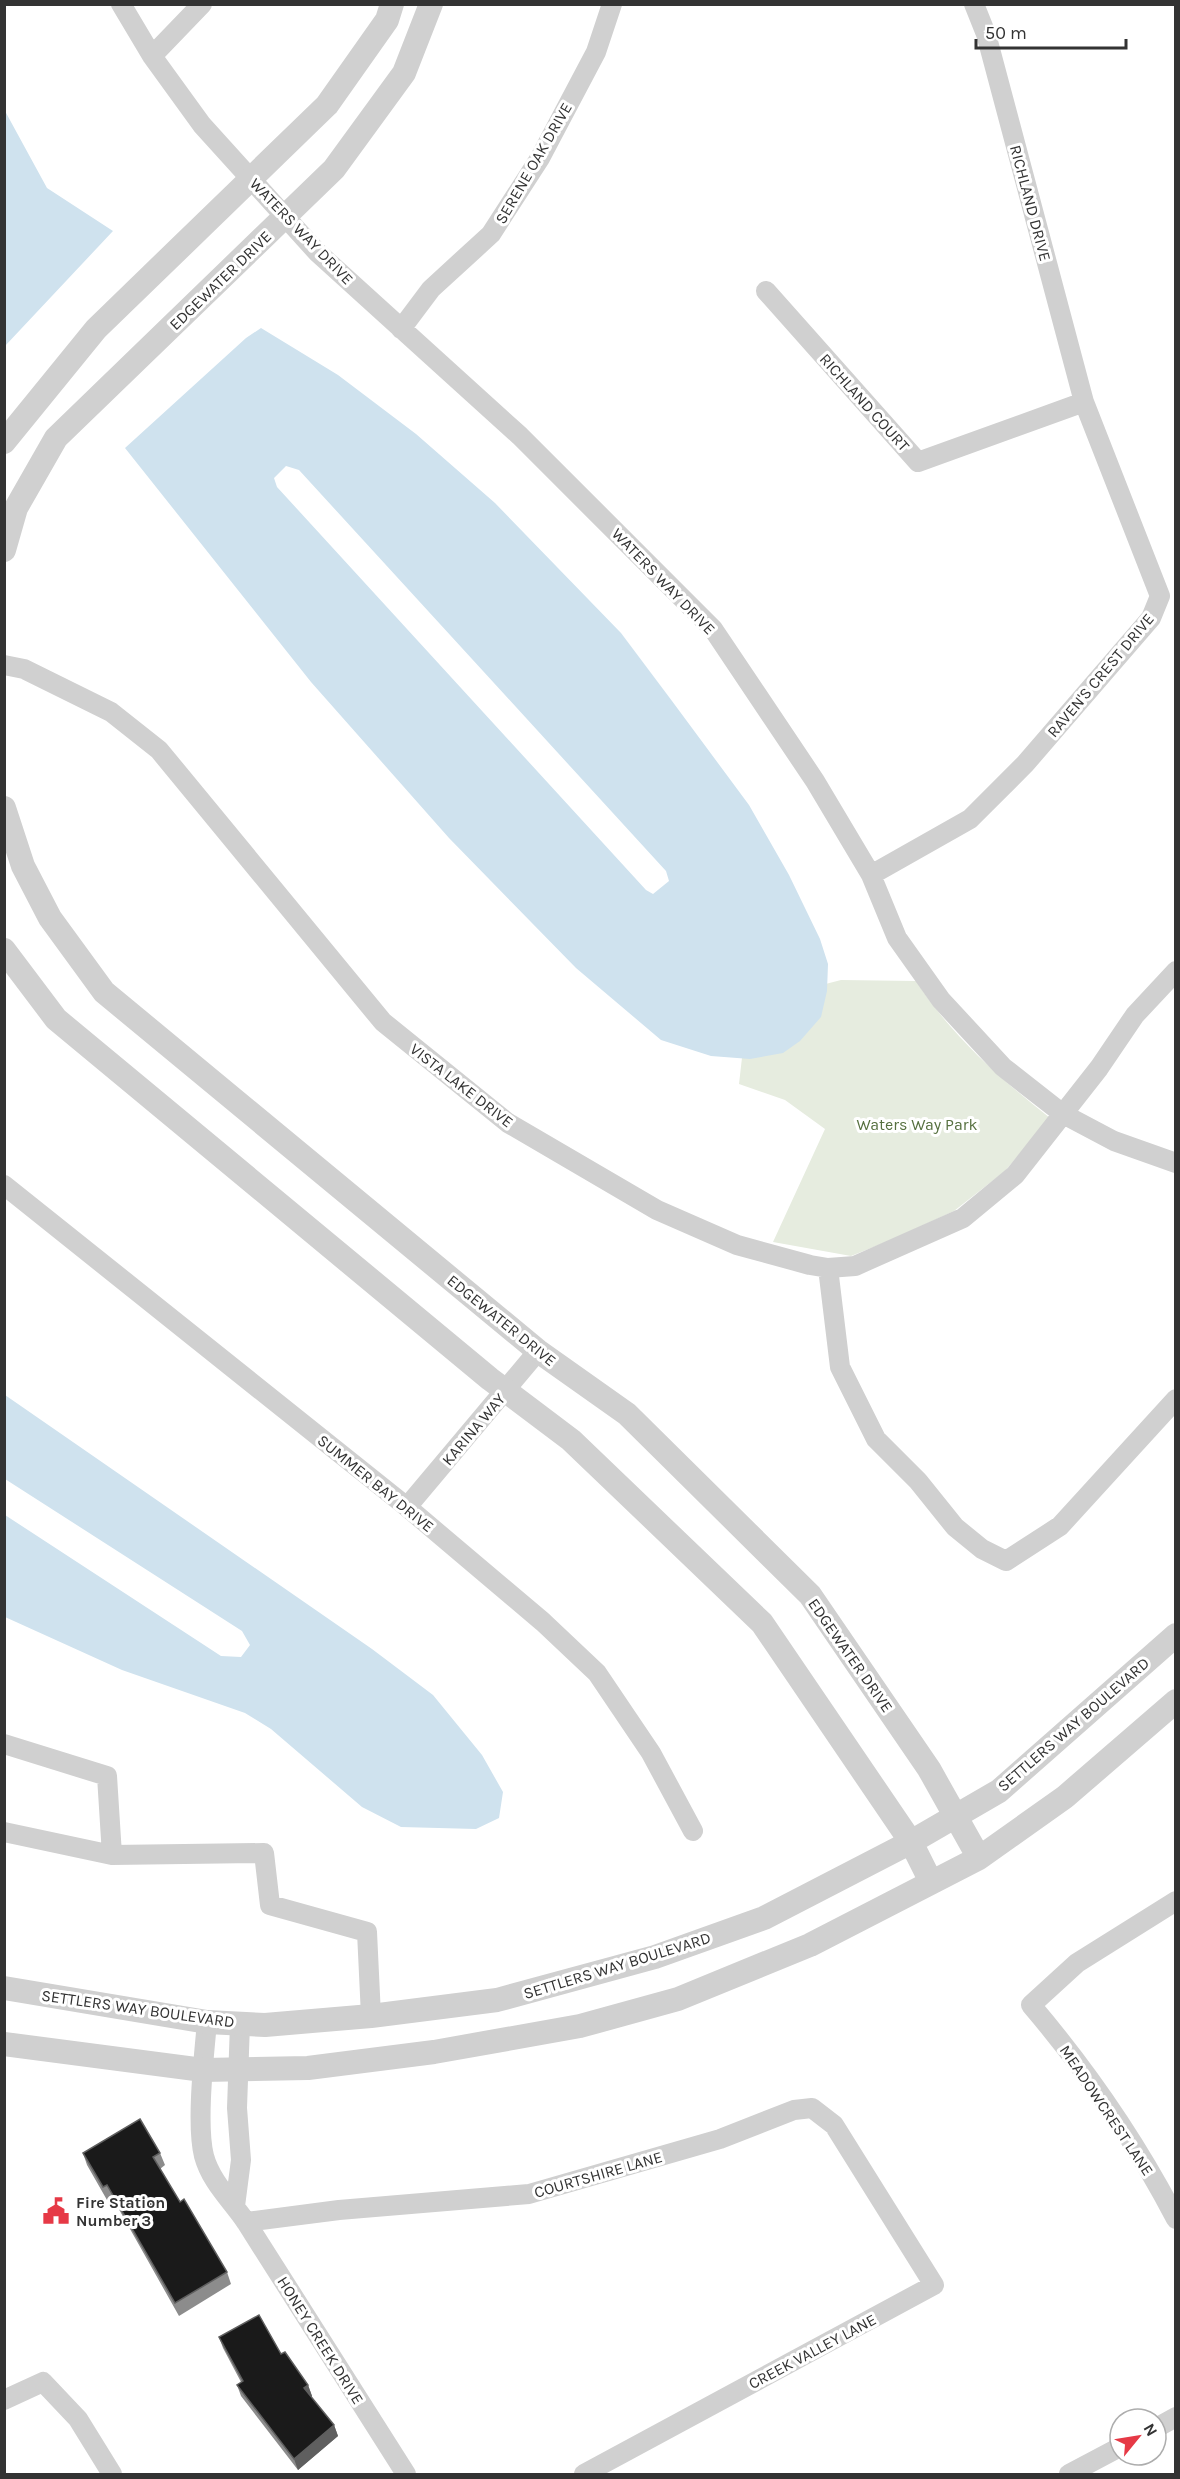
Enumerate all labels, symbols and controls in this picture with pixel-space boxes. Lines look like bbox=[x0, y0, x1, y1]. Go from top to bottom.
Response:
scale bar bbox=[976, 12, 1126, 50]
text: 50 m bbox=[985, 22, 1027, 44]
street label: SERENE OAK DRIVE bbox=[491, 99, 576, 227]
street label: RICHLAND DRIVE bbox=[1006, 143, 1055, 263]
street label: WATERS WAY DRIVE bbox=[246, 174, 357, 289]
street label: EDGEWATER DRIVE bbox=[165, 227, 275, 334]
street label: RICHLAND COURT bbox=[816, 349, 914, 455]
street label: WATERS WAY DRIVE bbox=[608, 524, 719, 639]
street label: RAVEN'S CREST DRIVE bbox=[1043, 609, 1158, 741]
street label: VISTA LAKE DRIVE bbox=[406, 1039, 517, 1132]
park label: Waters Way Park bbox=[856, 1115, 978, 1134]
street label: EDGEWATER DRIVE bbox=[443, 1271, 560, 1370]
street label: KARINA WAY bbox=[438, 1389, 509, 1469]
street label: SUMMER BAY DRIVE bbox=[314, 1431, 438, 1536]
street label: EDGEWATER DRIVE bbox=[804, 1595, 897, 1716]
street label: SETTLERS WAY BOULEVARD bbox=[994, 1653, 1153, 1795]
street label: SETTLERS WAY BOULEVARD bbox=[521, 1928, 713, 2003]
street label: SETTLERS WAY BOULEVARD bbox=[40, 1986, 236, 2031]
street label: MEADOWCREST LANE bbox=[1056, 2041, 1157, 2179]
street label: COURTSHIRE LANE bbox=[532, 2147, 664, 2202]
place label: Fire Station Number 3 bbox=[76, 2193, 165, 2230]
public building icon: Fire Station Number 3 bbox=[41, 2196, 71, 2226]
street label: HONEY CREEK DRIVE bbox=[273, 2273, 368, 2408]
street label: CREEK VALLEY LANE bbox=[745, 2310, 879, 2393]
north arrow bbox=[1108, 2407, 1168, 2467]
text: N bbox=[1139, 2420, 1162, 2439]

